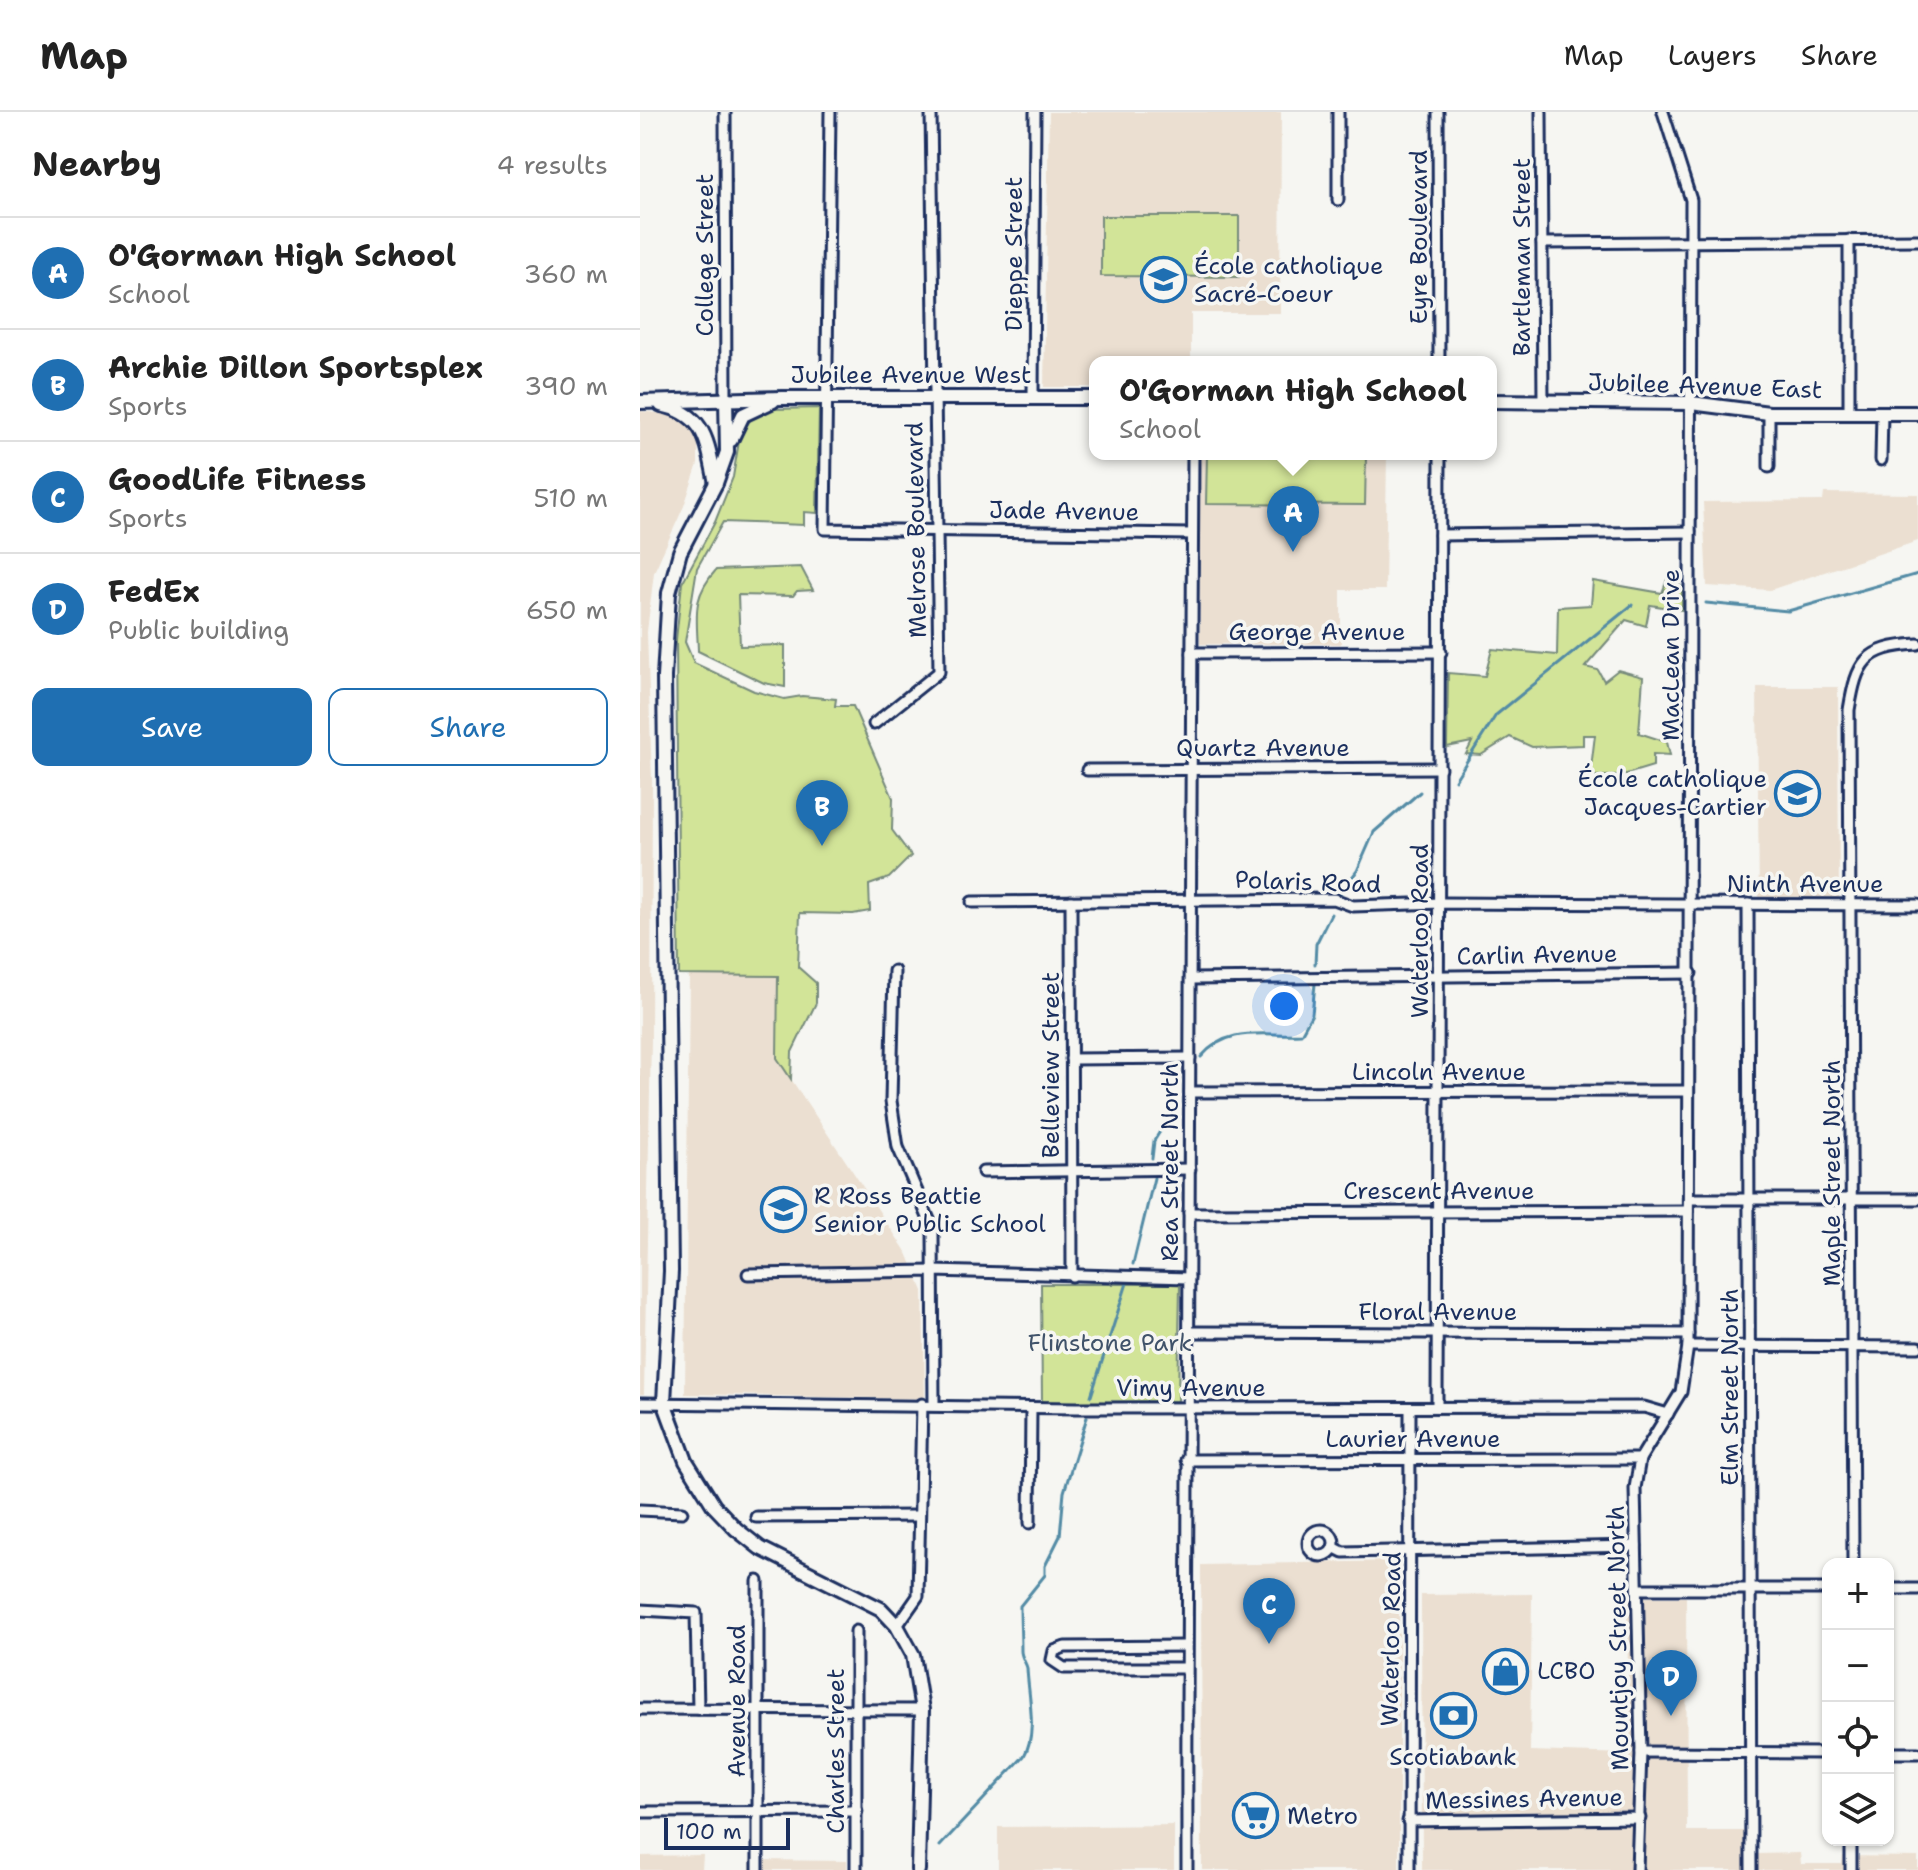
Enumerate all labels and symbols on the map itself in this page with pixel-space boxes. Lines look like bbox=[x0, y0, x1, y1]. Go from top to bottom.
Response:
street label: Eyre Boulevard bbox=[1403, 150, 1435, 324]
street label: Bartleman Street bbox=[1506, 158, 1538, 356]
street label: College Street bbox=[689, 173, 721, 337]
street label: Dieppe Street bbox=[998, 176, 1030, 332]
place label: École catholique Sacré-Coeur bbox=[1194, 250, 1384, 310]
school or university icon: École catholique Sacré-Coeur bbox=[1139, 256, 1187, 304]
street label: Jubilee Avenue West bbox=[791, 359, 1031, 391]
street label: Jubilee Avenue East bbox=[1587, 366, 1823, 406]
street label: Melrose Boulevard bbox=[898, 422, 934, 638]
pin: A bbox=[1267, 486, 1319, 552]
street label: Jade Avenue bbox=[989, 494, 1139, 528]
street label: MacLean Drive bbox=[1655, 569, 1687, 741]
street label: George Avenue bbox=[1229, 616, 1405, 648]
street label: Quartz Avenue bbox=[1176, 732, 1350, 764]
place label: École catholique Jacques-Cartier bbox=[1578, 763, 1767, 823]
school or university icon: École catholique Jacques-Cartier bbox=[1774, 769, 1822, 817]
pin: B bbox=[796, 780, 848, 846]
street label: Waterloo Road bbox=[1404, 844, 1436, 1018]
street label: Polaris Road bbox=[1234, 863, 1382, 901]
street label: Ninth Avenue bbox=[1726, 868, 1884, 900]
street label: Carlin Avenue bbox=[1456, 938, 1618, 972]
street label: Belleview Street bbox=[1035, 972, 1067, 1158]
your location bbox=[1264, 986, 1304, 1026]
street label: Lincoln Avenue bbox=[1352, 1056, 1526, 1088]
street label: Maple Street North bbox=[1816, 1060, 1848, 1286]
street label: Rea Street North bbox=[1154, 1062, 1186, 1262]
street label: Crescent Avenue bbox=[1343, 1175, 1535, 1207]
place label: R Ross Beattie Senior Public School bbox=[814, 1180, 1046, 1240]
school or university icon: R Ross Beattie Senior Public School bbox=[759, 1186, 807, 1234]
street label: Elm Street North bbox=[1714, 1288, 1746, 1486]
street label: Floral Avenue bbox=[1359, 1296, 1517, 1328]
park label: Flinstone Park bbox=[1028, 1327, 1192, 1359]
street label: Vimy Avenue bbox=[1116, 1372, 1266, 1404]
street label: Laurier Avenue bbox=[1325, 1423, 1501, 1455]
street label: Mountjoy Street North bbox=[1600, 1505, 1636, 1771]
street label: Waterloo Road bbox=[1373, 1551, 1409, 1727]
pin: C bbox=[1243, 1578, 1295, 1644]
street label: Avenue Road bbox=[721, 1624, 753, 1778]
shop icon: LCBO bbox=[1482, 1647, 1530, 1695]
pin: D bbox=[1645, 1650, 1697, 1716]
place label: LCBO bbox=[1537, 1655, 1596, 1687]
street label: Charles Street bbox=[820, 1668, 852, 1834]
bank icon: Scotiabank bbox=[1429, 1691, 1477, 1739]
place label: Scotiabank bbox=[1389, 1741, 1517, 1773]
street label: Messines Avenue bbox=[1425, 1781, 1623, 1817]
supermarket icon: Metro bbox=[1232, 1792, 1280, 1840]
place label: Metro bbox=[1287, 1800, 1358, 1832]
scale bar bbox=[664, 1814, 790, 1850]

